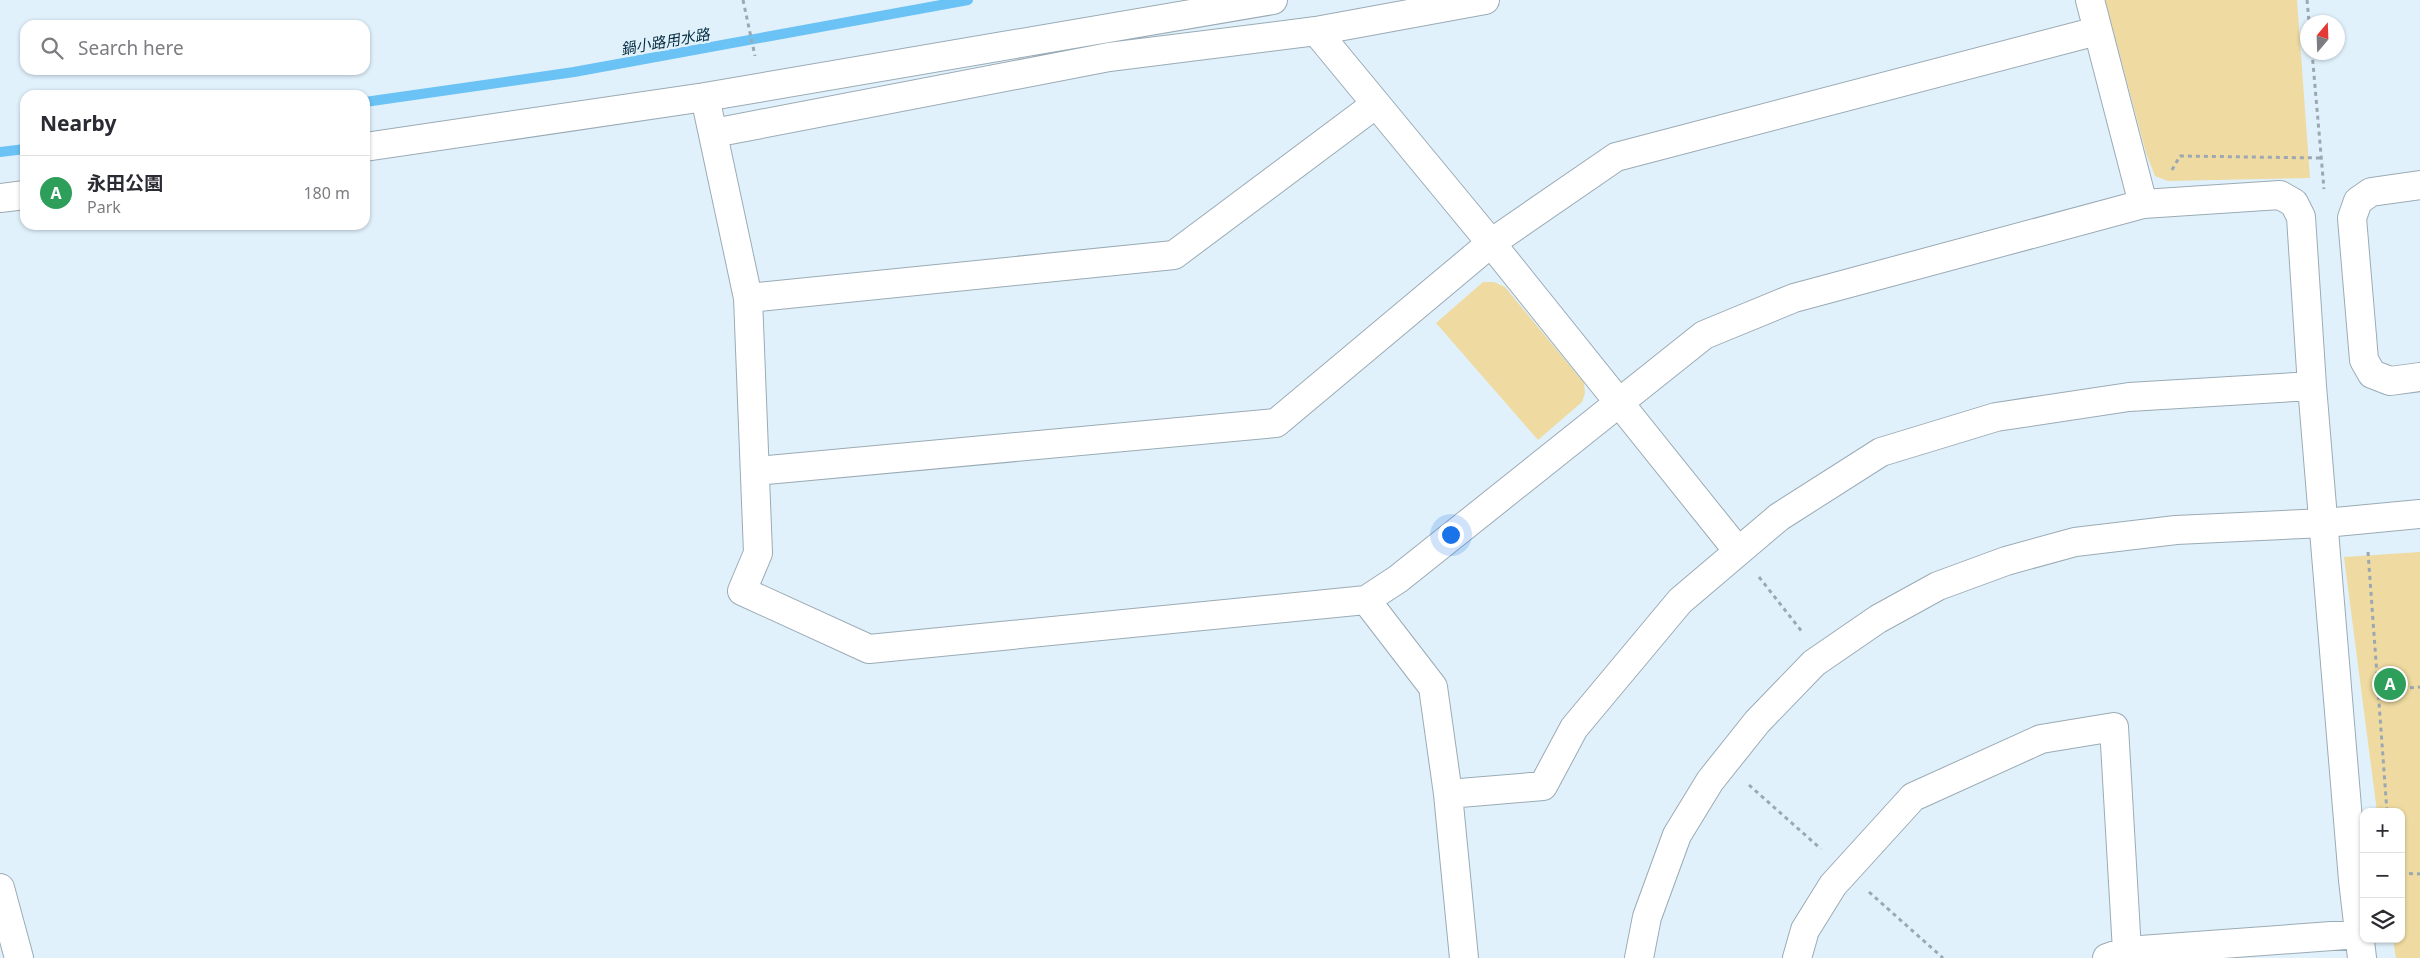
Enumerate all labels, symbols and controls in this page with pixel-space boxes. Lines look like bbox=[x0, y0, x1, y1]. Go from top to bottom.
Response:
north arrow bbox=[2300, 15, 2345, 60]
search box bbox=[20, 20, 370, 75]
water label: 鍋小路用水路 bbox=[619, 23, 713, 59]
icon: search bbox=[38, 34, 66, 62]
text: Search here bbox=[78, 35, 184, 61]
text: Nearby bbox=[40, 109, 116, 137]
text: 永田公園 bbox=[87, 170, 163, 196]
text: A bbox=[50, 182, 62, 204]
text: 180 m bbox=[303, 182, 350, 204]
text: Park bbox=[87, 196, 121, 218]
your location bbox=[1438, 522, 1464, 548]
pin: A bbox=[2374, 665, 2406, 703]
map controls bbox=[2360, 808, 2405, 943]
button: + bbox=[2360, 808, 2405, 853]
button: − bbox=[2360, 853, 2405, 898]
button: layers bbox=[2360, 898, 2405, 943]

